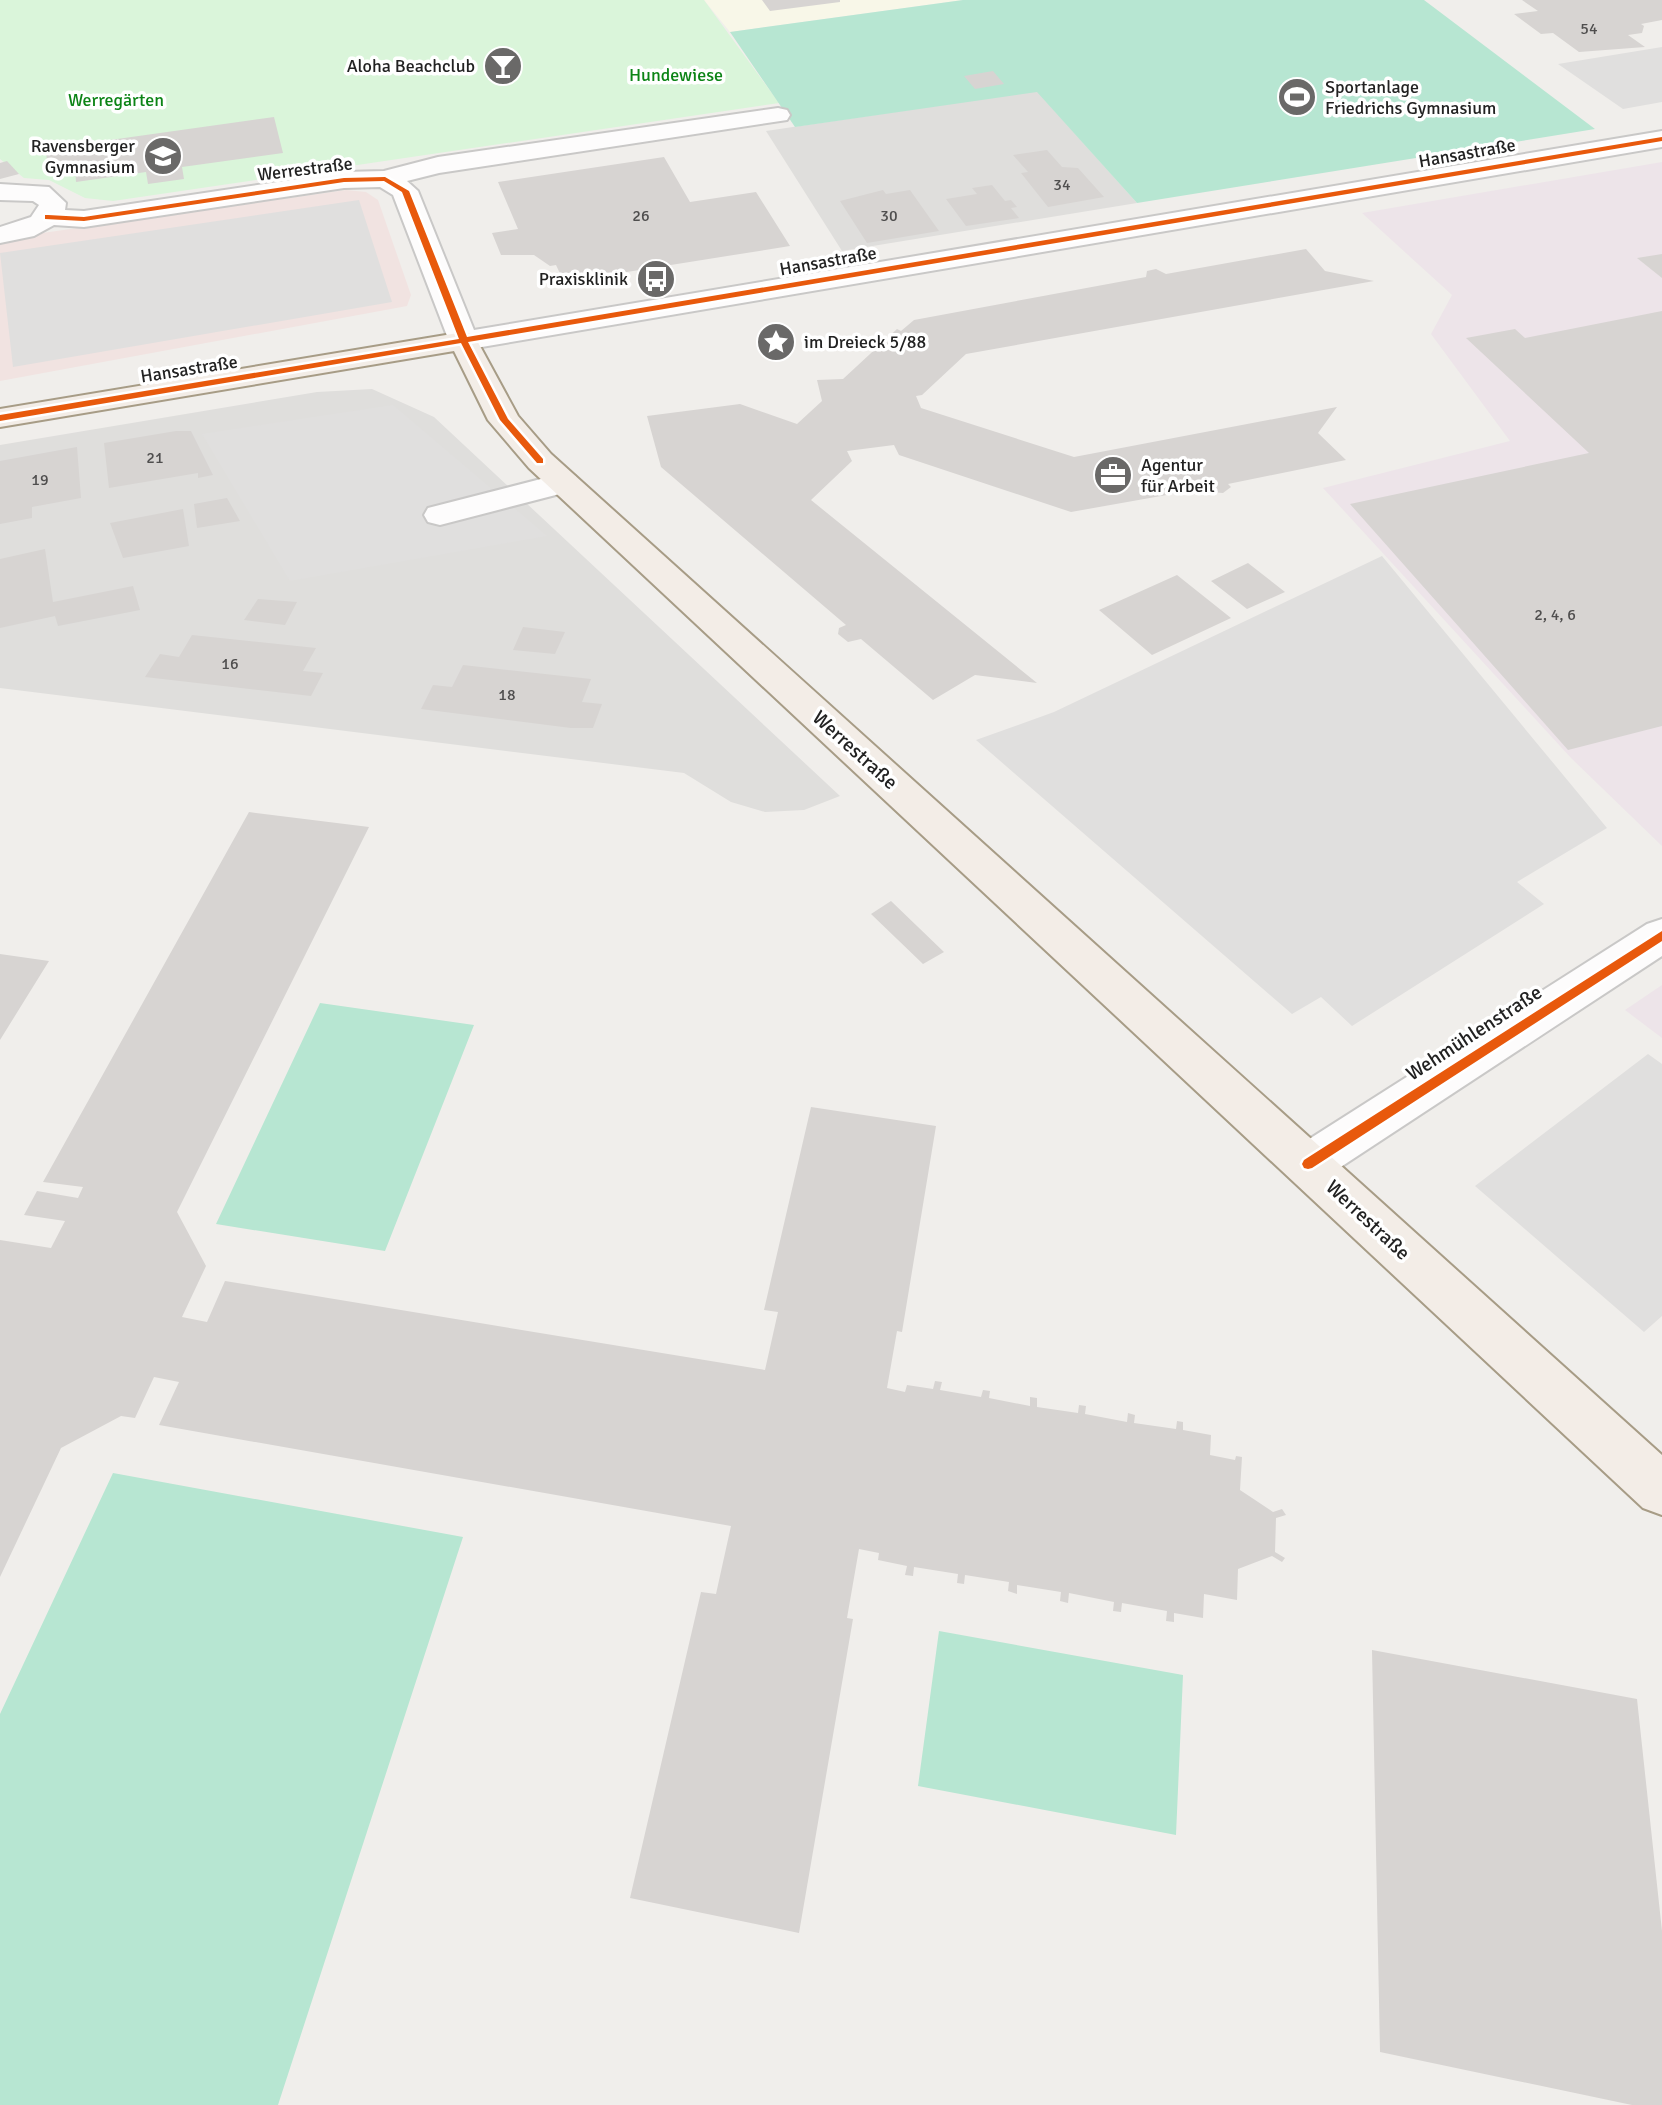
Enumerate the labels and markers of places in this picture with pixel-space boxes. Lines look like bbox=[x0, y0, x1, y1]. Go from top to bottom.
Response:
bar icon: Aloha Beachclub bbox=[482, 45, 524, 87]
place label: Aloha Beachclub bbox=[347, 55, 475, 77]
sports icon: Sportanlage Friedrichs Gymnasium bbox=[1276, 76, 1318, 118]
place label: Sportanlage Friedrichs Gymnasium bbox=[1325, 76, 1496, 119]
place label: Ravensberger Gymnasium bbox=[31, 135, 135, 178]
school or university icon: Ravensberger Gymnasium bbox=[142, 135, 184, 177]
bus stop icon: Praxisklinik bbox=[635, 258, 677, 300]
place label: Praxisklinik bbox=[539, 268, 628, 290]
place icon: im Dreieck 5/88 bbox=[755, 321, 797, 363]
place label: im Dreieck 5/88 bbox=[804, 331, 926, 353]
office icon: Agentur für Arbeit bbox=[1092, 454, 1134, 496]
place label: Agentur für Arbeit bbox=[1141, 454, 1215, 497]

